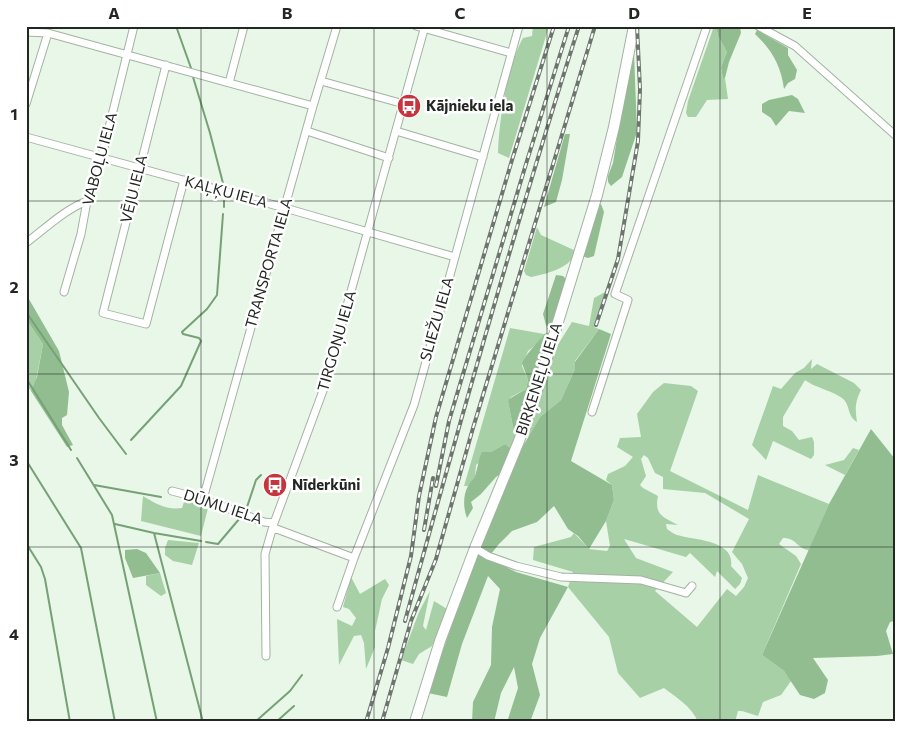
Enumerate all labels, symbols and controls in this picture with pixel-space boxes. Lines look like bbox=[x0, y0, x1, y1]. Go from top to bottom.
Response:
text: A bbox=[108, 3, 120, 22]
text: B bbox=[282, 3, 293, 22]
text: C bbox=[455, 3, 466, 22]
text: D bbox=[628, 3, 640, 22]
text: E bbox=[802, 3, 812, 22]
bus stop icon: Kājnieku iela bbox=[396, 93, 422, 119]
place label: Kājnieku iela bbox=[426, 96, 513, 114]
text: 1 bbox=[10, 104, 18, 123]
street label: VABOĻU IELA bbox=[78, 110, 122, 208]
street label: VĒJU IELA bbox=[116, 153, 150, 225]
street label: KAĻĶU IELA bbox=[182, 171, 270, 213]
street label: TRANSPORTA IELA bbox=[241, 195, 295, 330]
street label: SLIEŽU IELA bbox=[415, 274, 457, 363]
text: 2 bbox=[9, 277, 19, 296]
street label: TIRGOŅU IELA bbox=[313, 288, 361, 394]
street label: BIRĶENEĻU IELA bbox=[511, 320, 567, 438]
text: 3 bbox=[9, 450, 19, 469]
bus stop icon: Nīderkūni bbox=[262, 472, 288, 498]
place label: Nīderkūni bbox=[292, 475, 360, 493]
street label: DŪMU IELA bbox=[182, 485, 265, 527]
text: 4 bbox=[9, 624, 19, 643]

